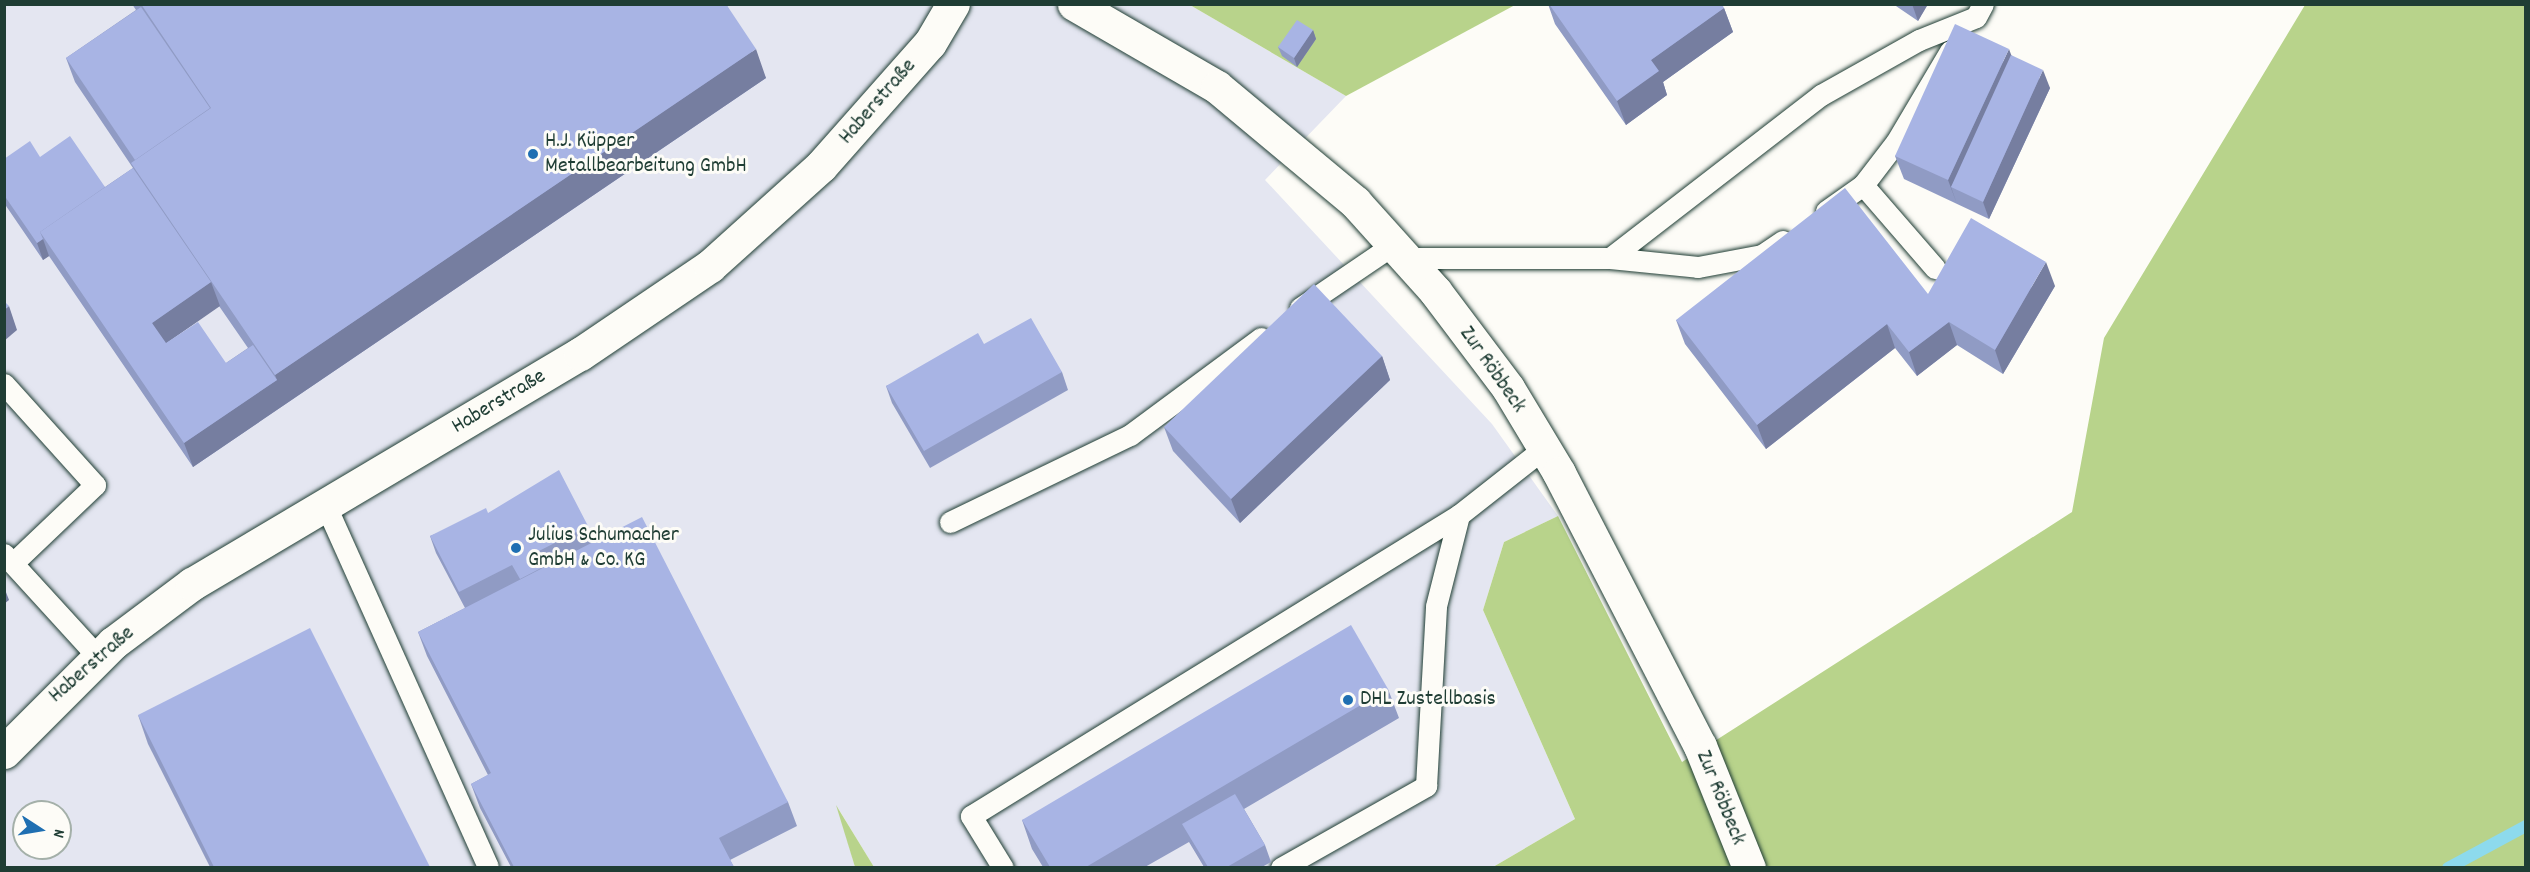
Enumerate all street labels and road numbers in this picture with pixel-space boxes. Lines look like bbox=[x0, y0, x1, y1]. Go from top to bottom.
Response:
street label: Haberstraße bbox=[834, 54, 922, 150]
street label: Zur Röbbeck bbox=[1453, 322, 1531, 418]
street label: Haberstraße bbox=[447, 364, 551, 440]
street label: Haberstraße bbox=[44, 621, 140, 709]
street label: Zur Röbbeck bbox=[1689, 747, 1751, 849]

